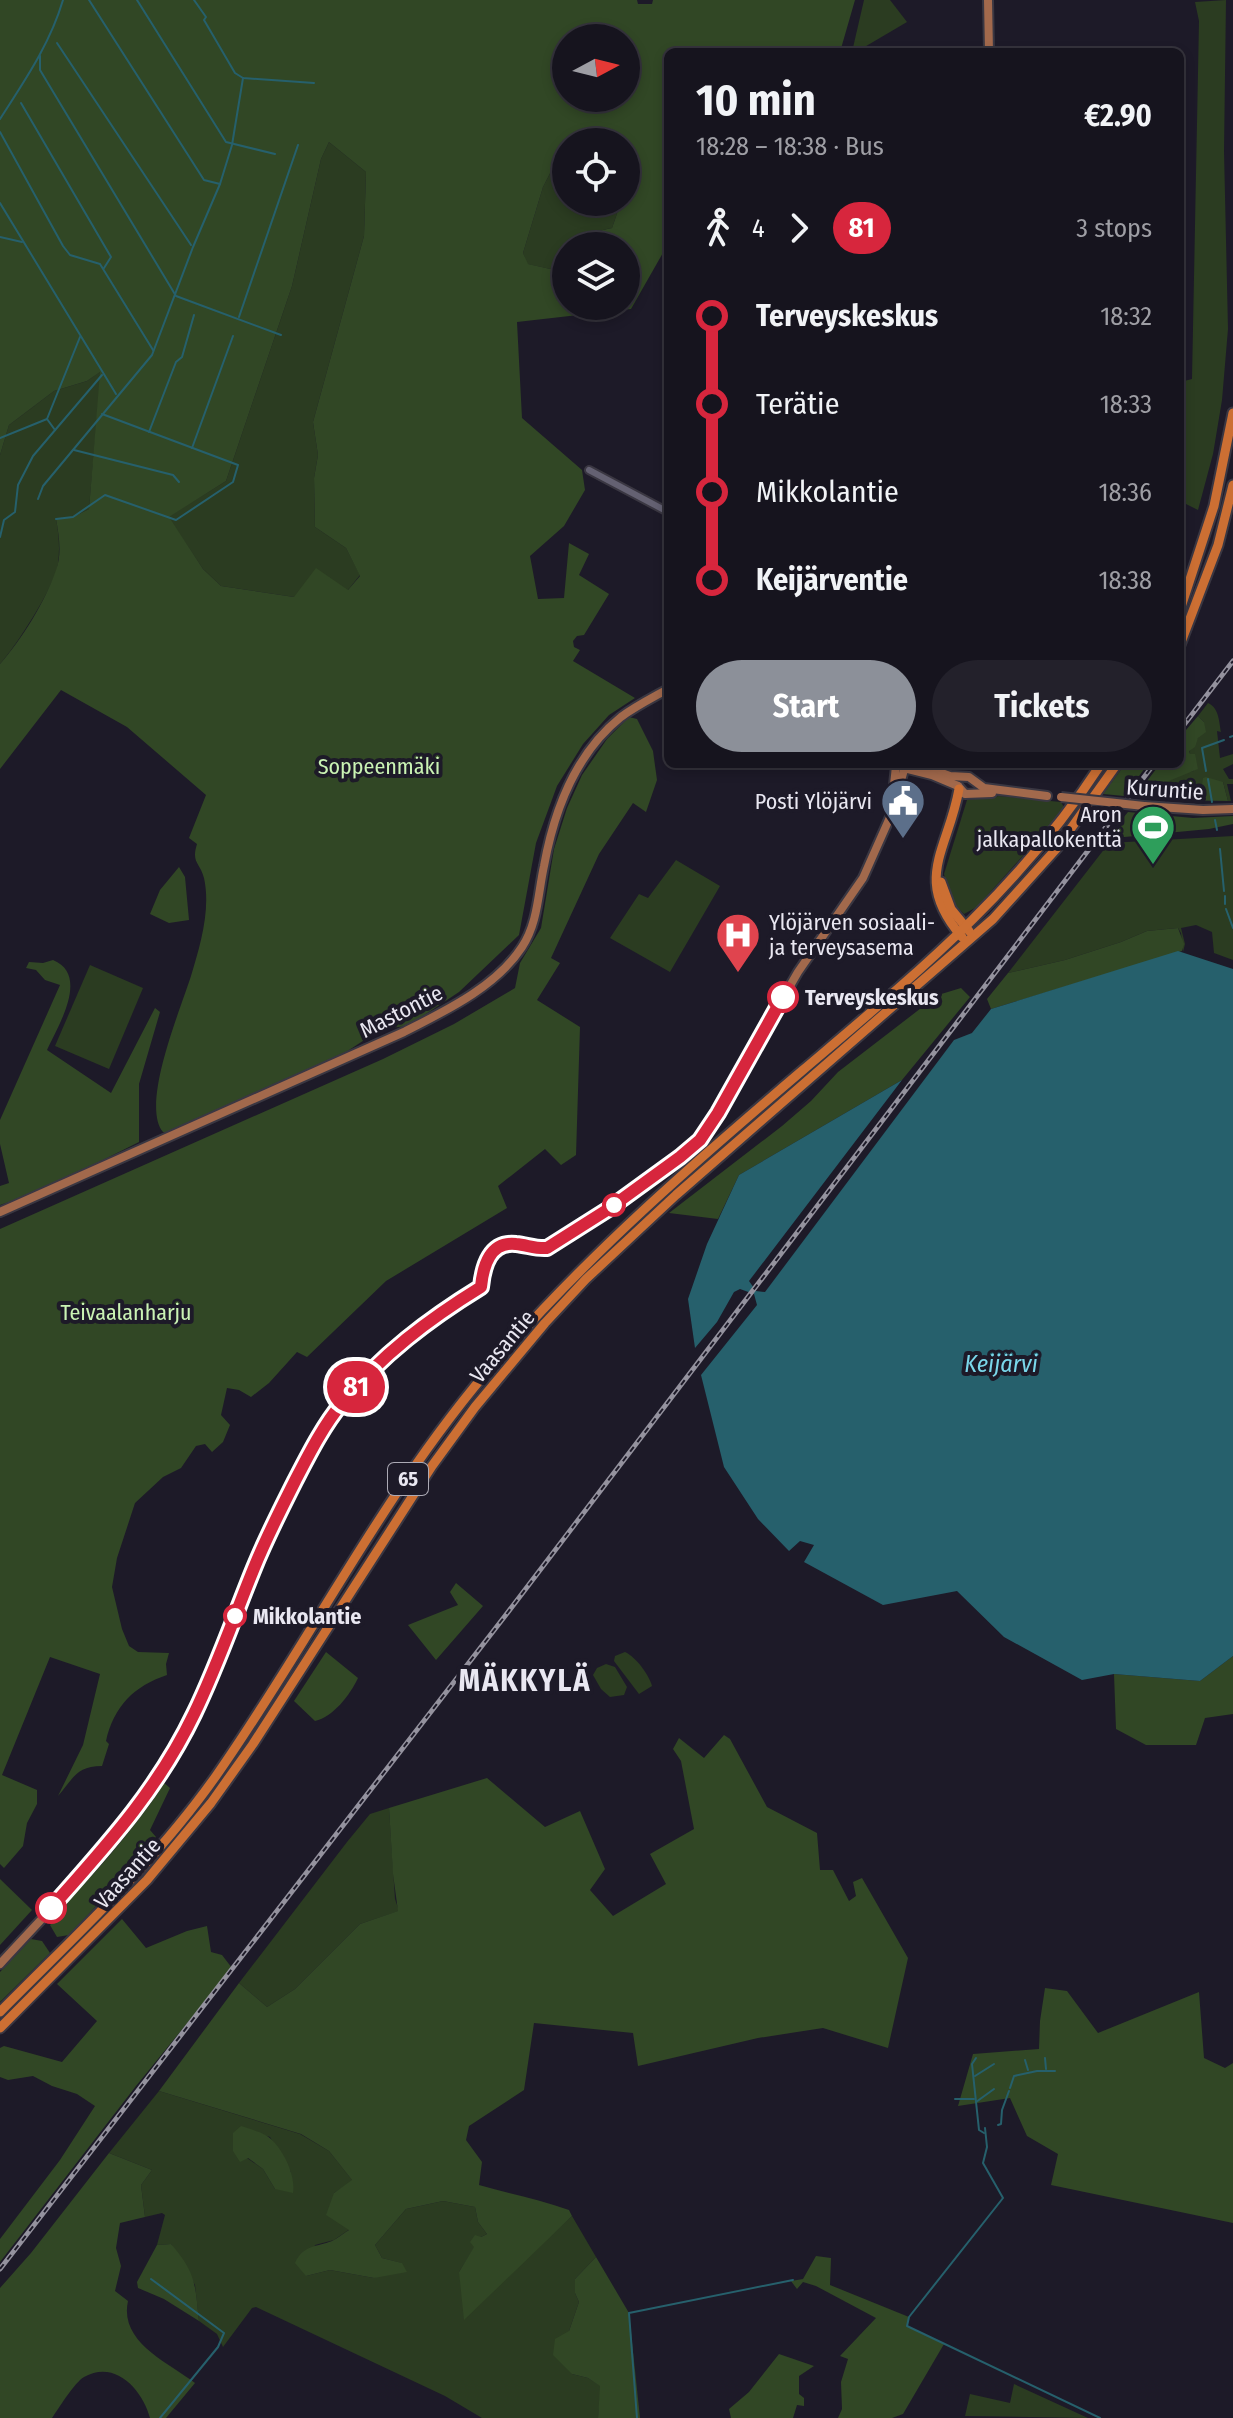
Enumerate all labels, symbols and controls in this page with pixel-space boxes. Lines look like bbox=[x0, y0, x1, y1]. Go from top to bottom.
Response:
north arrow bbox=[552, 24, 640, 112]
map controls bbox=[552, 24, 640, 320]
text: 10 min bbox=[696, 74, 816, 127]
text: €2.90 bbox=[1084, 98, 1152, 134]
button: locate bbox=[552, 128, 640, 216]
text: 18:28 – 18:38 · Bus bbox=[696, 131, 884, 162]
icon: walk bbox=[696, 206, 740, 250]
icon: forward bbox=[777, 206, 821, 250]
text: 81 bbox=[849, 211, 875, 244]
text: 4 bbox=[752, 213, 765, 244]
text: 3 stops bbox=[1076, 213, 1152, 244]
button: layers bbox=[552, 232, 640, 320]
text: Terveyskeskus bbox=[756, 298, 938, 334]
text: 18:32 bbox=[1100, 301, 1152, 332]
text: Terätie bbox=[756, 386, 840, 422]
text: 18:33 bbox=[1100, 389, 1152, 420]
text: Mikkolantie bbox=[756, 474, 899, 510]
text: 18:36 bbox=[1098, 477, 1152, 508]
text: Keijärventie bbox=[756, 562, 908, 598]
text: 18:38 bbox=[1098, 565, 1152, 596]
button: Start bbox=[696, 660, 916, 752]
button: Tickets bbox=[932, 660, 1152, 752]
park label: Soppeenmäki bbox=[318, 753, 440, 780]
street label: Kuruntie bbox=[1125, 773, 1204, 806]
public building icon: Posti Ylöjärvi bbox=[879, 777, 927, 840]
place label: Posti Ylöjärvi bbox=[755, 788, 872, 815]
place label: Aron jalkapallokenttä bbox=[976, 801, 1122, 853]
sports icon: Aron jalkapallokenttä bbox=[1129, 803, 1177, 866]
place label: Ylöjärven sosiaali- ja terveysasema bbox=[768, 909, 935, 961]
hospital icon: Ylöjärven sosiaali- ja terveysasema bbox=[714, 911, 762, 974]
street label: Mastontie bbox=[355, 979, 447, 1044]
marker: Terveyskeskus bbox=[768, 982, 798, 1012]
place label: Terveyskeskus bbox=[805, 984, 939, 1011]
unlabelled marker bbox=[603, 1194, 625, 1216]
park label: Teivaalanharju bbox=[60, 1299, 192, 1326]
street label: Vaasantie bbox=[464, 1304, 541, 1388]
water label: Keijärvi bbox=[964, 1350, 1038, 1378]
line badge: 81 bbox=[320, 1361, 392, 1413]
text: 81 bbox=[343, 1370, 369, 1403]
road number: 65 bbox=[388, 1463, 428, 1495]
place label: Mikkolantie bbox=[253, 1603, 361, 1630]
marker: Mikkolantie bbox=[224, 1605, 246, 1627]
district label: MÄKKYLÄ bbox=[458, 1662, 592, 1699]
street label: Vaasantie bbox=[88, 1832, 166, 1915]
unlabelled marker bbox=[36, 1893, 66, 1923]

